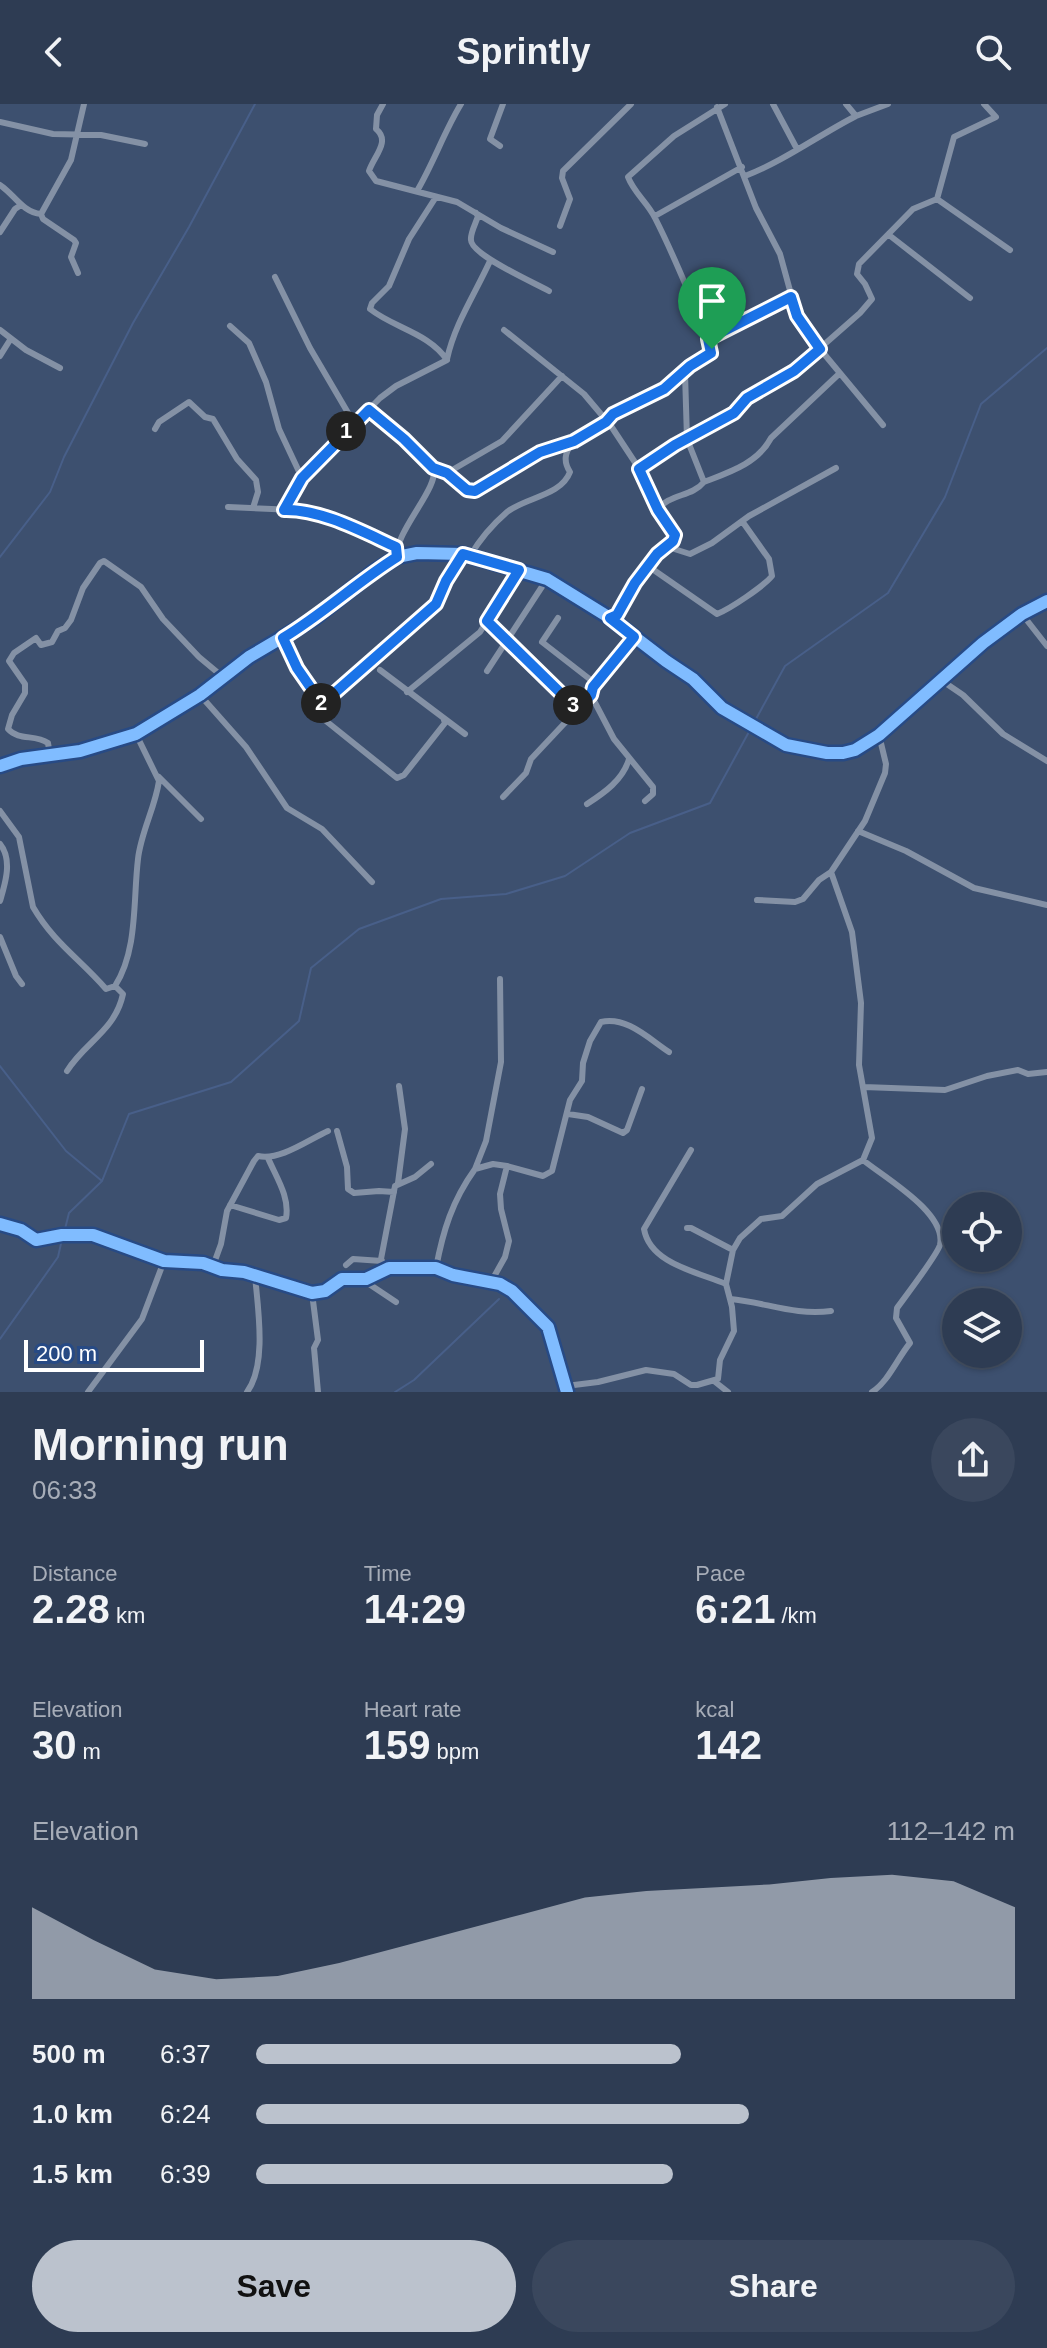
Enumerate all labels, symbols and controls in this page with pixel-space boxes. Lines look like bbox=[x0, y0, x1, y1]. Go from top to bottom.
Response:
icon: back bbox=[32, 30, 76, 74]
icon: search bbox=[971, 30, 1015, 74]
text: Sprintly bbox=[456, 31, 591, 72]
pin bbox=[678, 267, 746, 349]
icon: arrive bbox=[690, 279, 734, 323]
pin: 1 bbox=[326, 411, 366, 451]
text: 1 bbox=[340, 418, 352, 443]
pin: 2 bbox=[301, 683, 341, 723]
pin: 3 bbox=[553, 685, 593, 725]
text: 2 bbox=[315, 690, 327, 715]
text: 3 bbox=[567, 692, 579, 717]
map controls bbox=[942, 1192, 1022, 1368]
button: locate bbox=[942, 1192, 1022, 1272]
button: layers bbox=[942, 1288, 1022, 1368]
scale bar bbox=[24, 1336, 204, 1372]
text: 200 m bbox=[36, 1341, 97, 1366]
button: share bbox=[931, 1418, 1015, 1502]
text: Morning run bbox=[32, 1420, 289, 1469]
text: 06:33 bbox=[32, 1475, 97, 1505]
text: Distance bbox=[32, 1561, 118, 1586]
text: Time bbox=[364, 1561, 412, 1586]
text: Pace bbox=[695, 1561, 745, 1586]
text: 2.28 bbox=[32, 1587, 110, 1631]
text: 14:29 bbox=[364, 1587, 466, 1631]
text: 6:21 bbox=[695, 1587, 775, 1631]
text: km bbox=[110, 1603, 145, 1628]
text: /km bbox=[775, 1603, 817, 1628]
text: Elevation bbox=[32, 1697, 123, 1722]
text: Heart rate bbox=[364, 1697, 461, 1722]
text: kcal bbox=[695, 1697, 734, 1722]
text: 30 bbox=[32, 1723, 77, 1767]
text: 159 bbox=[364, 1723, 430, 1767]
text: 142 bbox=[695, 1723, 762, 1767]
text: m bbox=[77, 1739, 101, 1764]
text: bpm bbox=[430, 1739, 479, 1764]
text: Elevation bbox=[32, 1816, 139, 1846]
text: 112–142 m bbox=[887, 1816, 1015, 1846]
text: 500 m bbox=[32, 2039, 106, 2069]
text: 6:37 bbox=[160, 2039, 211, 2069]
text: 1.0 km bbox=[32, 2099, 113, 2129]
text: 6:24 bbox=[160, 2099, 211, 2129]
text: 1.5 km bbox=[32, 2159, 113, 2189]
text: 6:39 bbox=[160, 2159, 211, 2189]
button: Save bbox=[32, 2240, 516, 2332]
button: Share bbox=[532, 2240, 1015, 2332]

